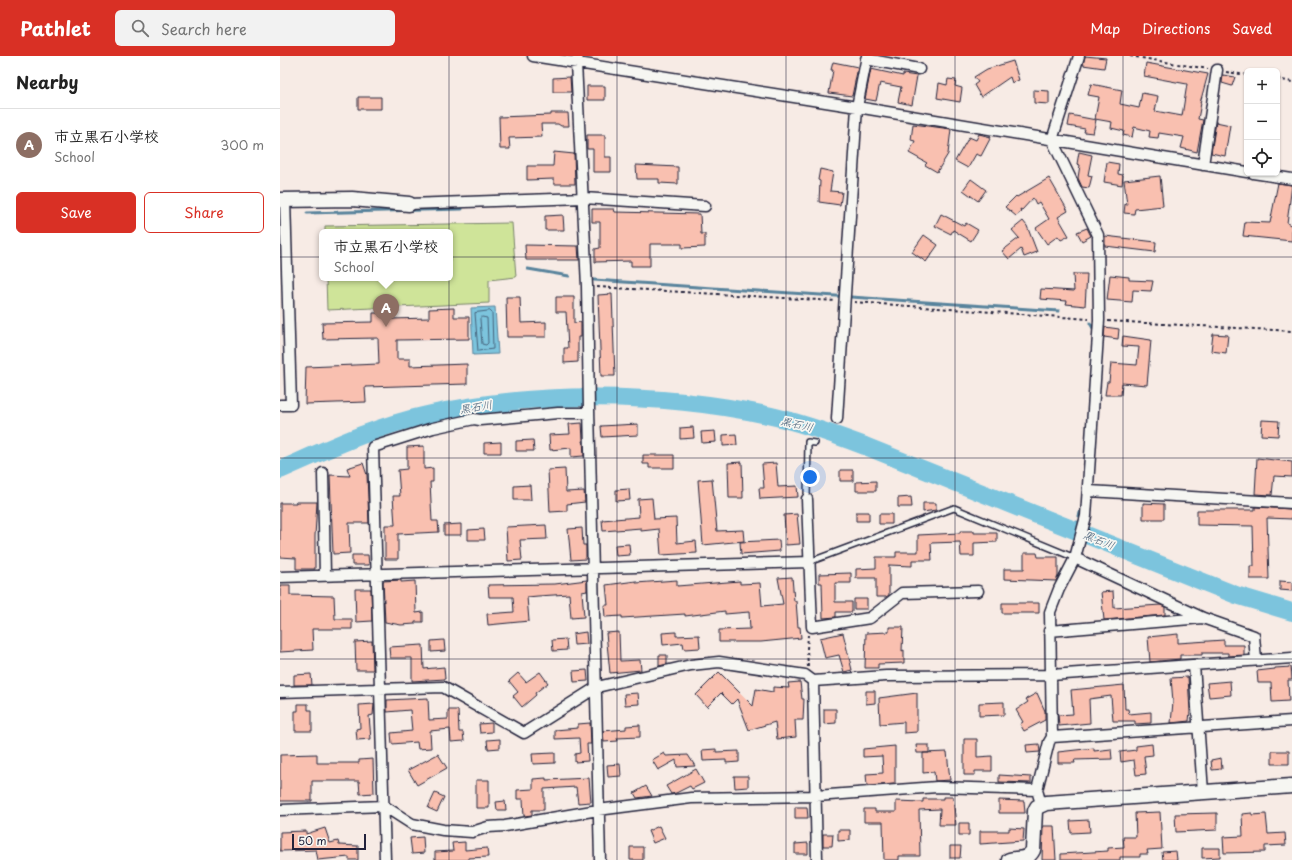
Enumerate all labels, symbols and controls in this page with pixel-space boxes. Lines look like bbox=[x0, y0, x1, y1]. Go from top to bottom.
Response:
search box bbox=[115, 10, 395, 46]
text: Pathlet bbox=[20, 14, 91, 42]
icon: search bbox=[129, 17, 151, 39]
text: Search here bbox=[161, 17, 247, 40]
text: Map bbox=[1090, 18, 1120, 39]
text: Directions bbox=[1142, 18, 1210, 39]
text: Saved bbox=[1232, 18, 1272, 39]
map controls bbox=[1244, 68, 1280, 176]
button: + bbox=[1244, 68, 1280, 104]
text: Nearby bbox=[16, 69, 78, 95]
button: − bbox=[1244, 104, 1280, 140]
text: 市立黒石小学校 bbox=[54, 124, 159, 147]
text: A bbox=[24, 135, 34, 154]
text: 300 m bbox=[220, 135, 264, 154]
button: locate bbox=[1244, 140, 1280, 176]
text: School bbox=[54, 147, 95, 166]
button: Save bbox=[16, 192, 136, 233]
button: Share bbox=[144, 192, 264, 233]
popup bbox=[319, 229, 453, 281]
text: 市立黒石小学校 bbox=[333, 234, 439, 257]
text: School bbox=[333, 257, 374, 276]
pin: A bbox=[373, 294, 399, 327]
water label: 黒石川 bbox=[458, 396, 494, 417]
water label: 黒石川 bbox=[779, 412, 815, 436]
your location bbox=[800, 467, 820, 487]
water label: 黒石川 bbox=[1081, 525, 1118, 554]
scale bar bbox=[292, 832, 366, 851]
text: 50 m bbox=[298, 832, 327, 849]

